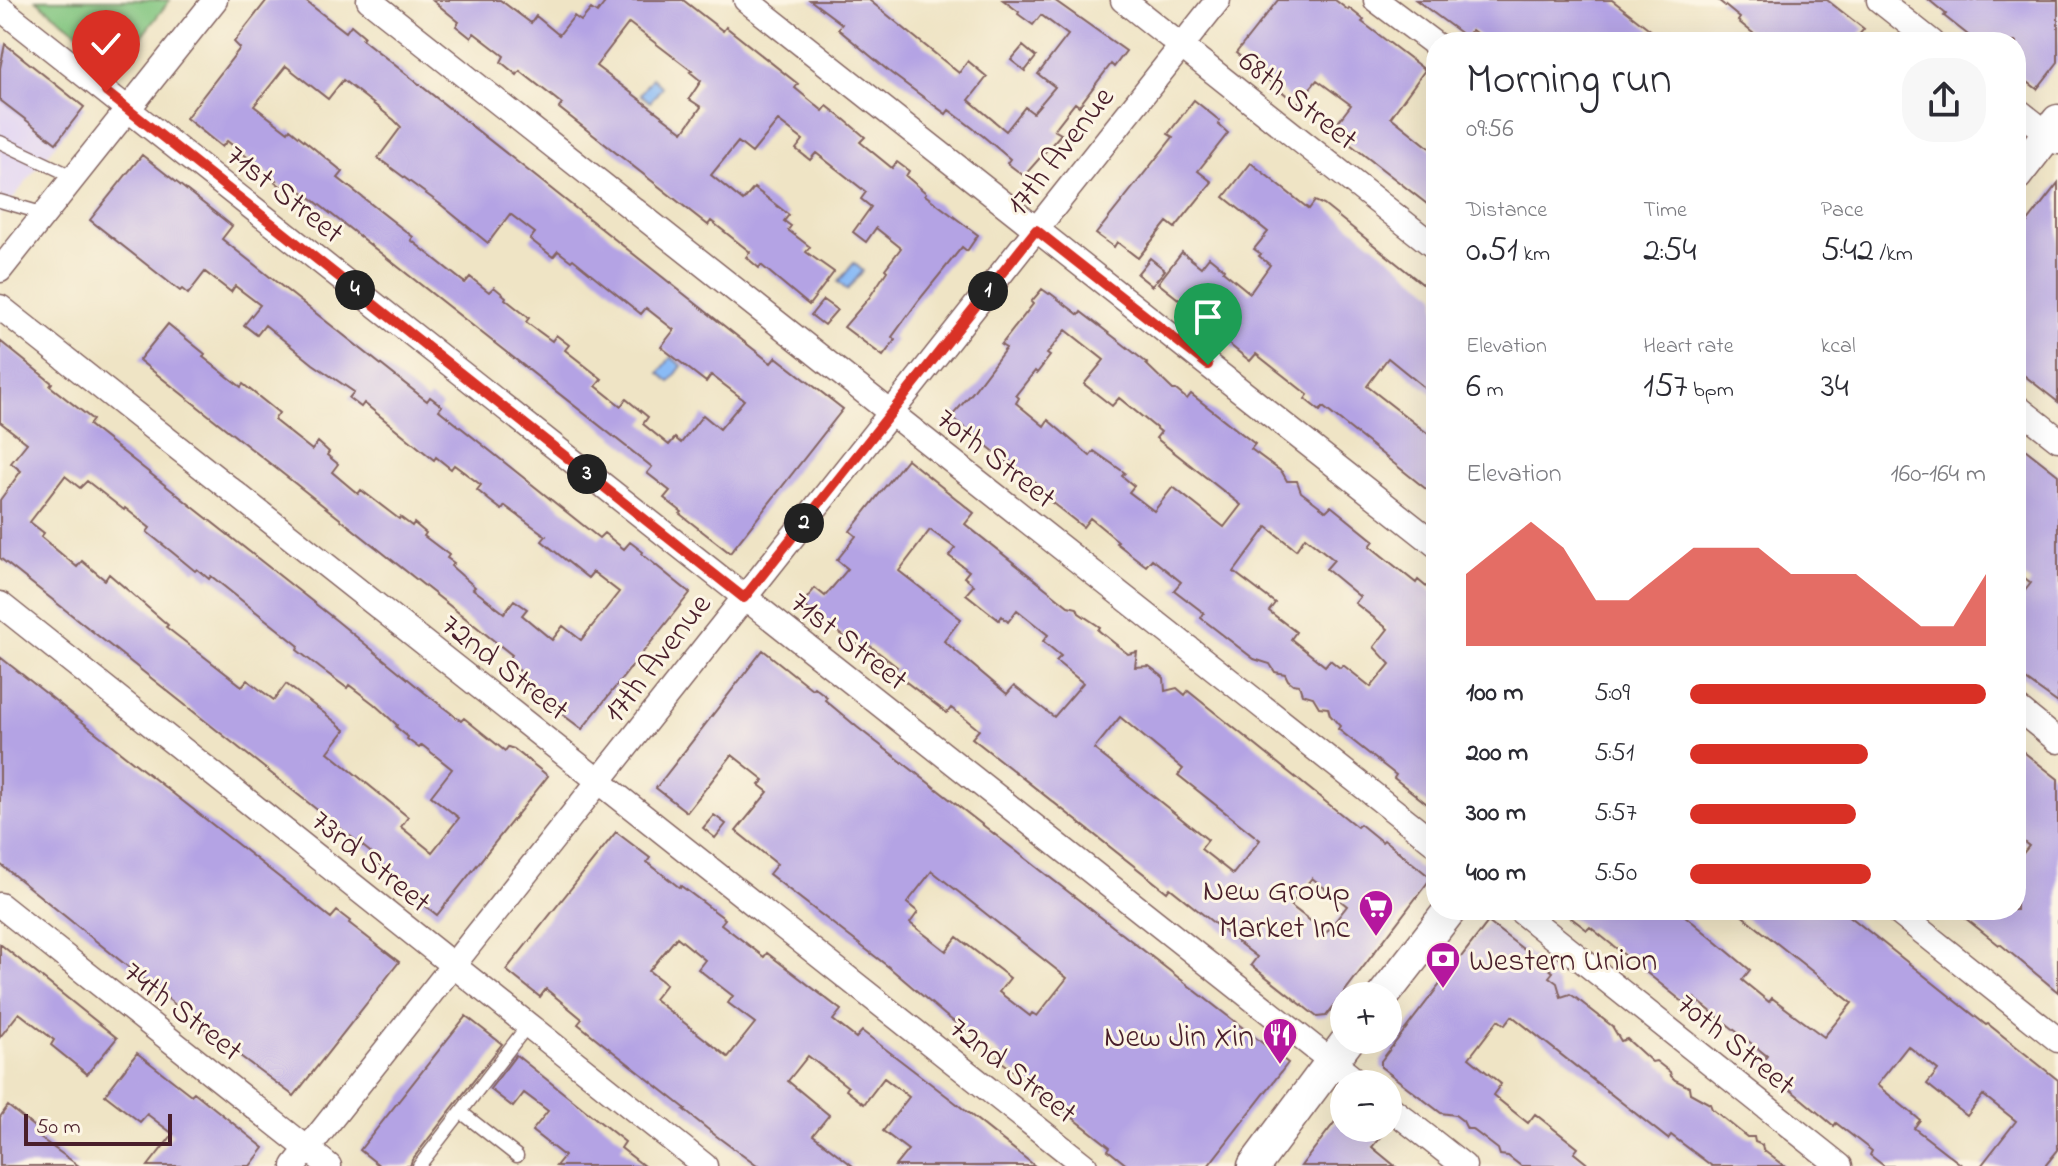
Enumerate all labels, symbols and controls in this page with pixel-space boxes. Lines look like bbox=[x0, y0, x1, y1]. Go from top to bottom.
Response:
pin bbox=[72, 10, 140, 92]
icon: check bbox=[84, 22, 128, 66]
street label: 68th Street bbox=[1227, 40, 1367, 164]
text: Morning run bbox=[1466, 49, 1672, 113]
button: share bbox=[1902, 58, 1986, 142]
street label: 17th Avenue bbox=[996, 77, 1128, 227]
text: 09:56 bbox=[1466, 111, 1514, 149]
street label: 71st Street bbox=[215, 134, 353, 257]
text: Distance bbox=[1466, 195, 1547, 227]
text: Time bbox=[1643, 195, 1687, 227]
text: Pace bbox=[1821, 195, 1864, 227]
text: 0.51 bbox=[1466, 227, 1518, 277]
text: 2:54 bbox=[1643, 227, 1697, 277]
text: 5:42 bbox=[1821, 227, 1874, 277]
text: km bbox=[1518, 239, 1550, 271]
text: /km bbox=[1874, 239, 1913, 271]
pin: 4 bbox=[335, 270, 375, 310]
pin: 1 bbox=[968, 271, 1008, 311]
text: 4 bbox=[350, 274, 360, 306]
text: 1 bbox=[985, 275, 992, 307]
pin bbox=[1174, 283, 1242, 365]
icon: arrive bbox=[1186, 295, 1230, 339]
text: Elevation bbox=[1466, 331, 1547, 363]
text: Heart rate bbox=[1643, 331, 1734, 363]
text: kcal bbox=[1821, 331, 1856, 363]
text: 6 bbox=[1466, 363, 1481, 413]
text: 157 bbox=[1643, 363, 1688, 413]
text: 34 bbox=[1821, 363, 1849, 413]
text: m bbox=[1481, 375, 1504, 407]
text: bpm bbox=[1688, 375, 1734, 407]
street label: 70th Street bbox=[925, 398, 1065, 522]
pin: 3 bbox=[567, 454, 607, 494]
text: Elevation bbox=[1466, 456, 1562, 494]
text: 160–164 m bbox=[1890, 456, 1986, 494]
text: 3 bbox=[582, 458, 592, 490]
pin: 2 bbox=[784, 503, 824, 543]
text: 2 bbox=[799, 507, 809, 539]
street label: 71st Street bbox=[779, 581, 917, 704]
street label: 17th Avenue bbox=[593, 584, 725, 734]
street label: 72nd Street bbox=[430, 604, 578, 734]
text: 100 m bbox=[1466, 675, 1523, 713]
text: 5:09 bbox=[1594, 675, 1630, 713]
text: 200 m bbox=[1466, 735, 1528, 773]
text: 5:51 bbox=[1594, 735, 1634, 773]
text: 300 m bbox=[1466, 795, 1526, 833]
text: 5:57 bbox=[1594, 795, 1637, 833]
street label: 73rd Street bbox=[299, 799, 440, 926]
text: 400 m bbox=[1466, 855, 1526, 893]
text: 5:50 bbox=[1594, 855, 1637, 893]
place label: New Group Market Inc bbox=[1203, 869, 1351, 953]
supermarket icon: New Group Market Inc bbox=[1357, 888, 1395, 938]
place label: Western Union bbox=[1469, 939, 1657, 986]
bank icon: Western Union bbox=[1424, 940, 1462, 990]
street label: 74th Street bbox=[112, 951, 252, 1075]
map controls bbox=[1330, 982, 1402, 1142]
button: + bbox=[1330, 982, 1402, 1054]
street label: 70th Street bbox=[1665, 983, 1805, 1109]
street label: 72nd Street bbox=[938, 1007, 1086, 1137]
place label: New Jin Xin bbox=[1104, 1015, 1254, 1062]
restaurant icon: New Jin Xin bbox=[1261, 1016, 1299, 1066]
button: − bbox=[1330, 1070, 1402, 1142]
scale bar bbox=[24, 1110, 172, 1146]
text: 50 m bbox=[36, 1112, 81, 1144]

